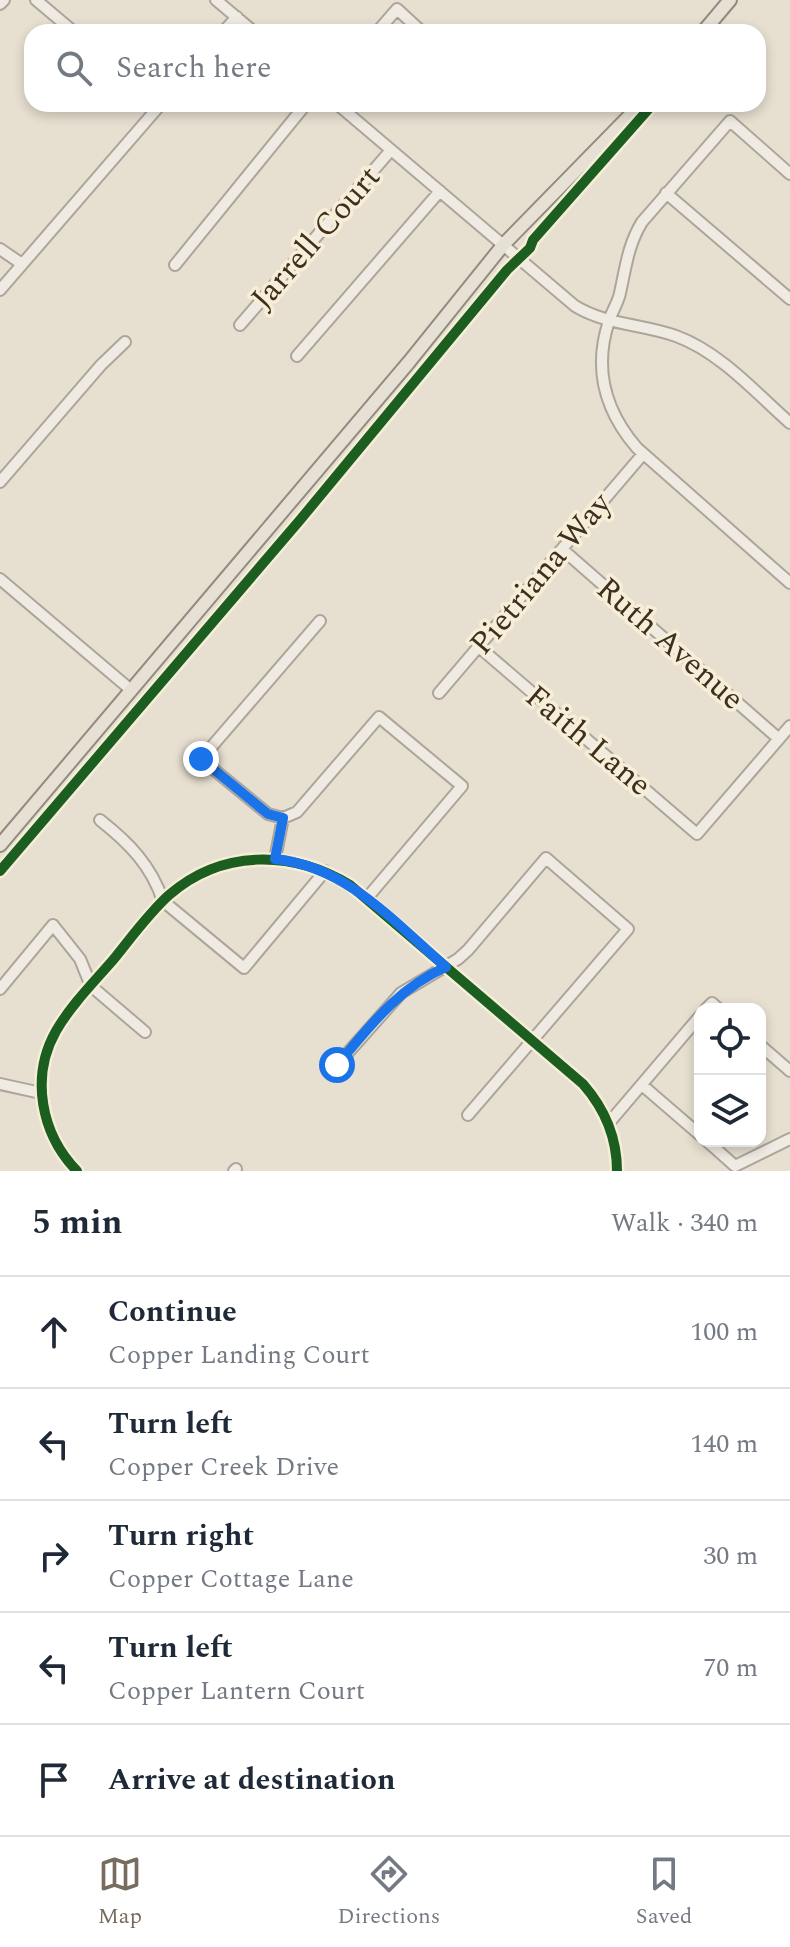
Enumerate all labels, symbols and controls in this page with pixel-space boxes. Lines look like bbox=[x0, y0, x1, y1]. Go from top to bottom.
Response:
search box bbox=[24, 24, 766, 112]
text: Search here bbox=[116, 45, 272, 91]
icon: search bbox=[52, 46, 96, 90]
street label: Jarrell Court bbox=[239, 155, 393, 321]
street label: Pietriana Way bbox=[458, 481, 625, 666]
street label: Ruth Avenue bbox=[585, 566, 755, 722]
street label: Faith Lane bbox=[514, 673, 662, 809]
route end bbox=[183, 741, 219, 777]
map controls bbox=[694, 1003, 766, 1147]
button: locate bbox=[694, 1003, 766, 1075]
route start bbox=[319, 1047, 355, 1083]
button: layers bbox=[694, 1075, 766, 1147]
text: 5 min bbox=[32, 1197, 122, 1249]
text: Walk · 340 m bbox=[611, 1203, 758, 1243]
text: Continue bbox=[108, 1289, 237, 1335]
icon: ahead bbox=[32, 1310, 76, 1354]
text: 100 m bbox=[690, 1312, 758, 1352]
text: Copper Landing Court bbox=[108, 1335, 370, 1375]
text: Turn left bbox=[108, 1401, 233, 1447]
icon: left bbox=[32, 1422, 76, 1466]
text: 140 m bbox=[690, 1424, 758, 1464]
text: Copper Creek Drive bbox=[108, 1447, 339, 1487]
text: Turn right bbox=[108, 1513, 254, 1559]
icon: right bbox=[32, 1534, 76, 1578]
text: 30 m bbox=[703, 1536, 758, 1576]
text: Copper Cottage Lane bbox=[108, 1559, 354, 1599]
text: Turn left bbox=[108, 1625, 233, 1671]
icon: left bbox=[32, 1646, 76, 1690]
text: 70 m bbox=[703, 1648, 758, 1688]
text: Copper Lantern Court bbox=[108, 1671, 365, 1711]
text: Arrive at destination bbox=[108, 1757, 395, 1803]
icon: arrive bbox=[32, 1758, 76, 1802]
tab: Map bbox=[98, 1852, 142, 1933]
tab: Directions bbox=[338, 1852, 440, 1933]
tab: Saved bbox=[636, 1852, 692, 1933]

